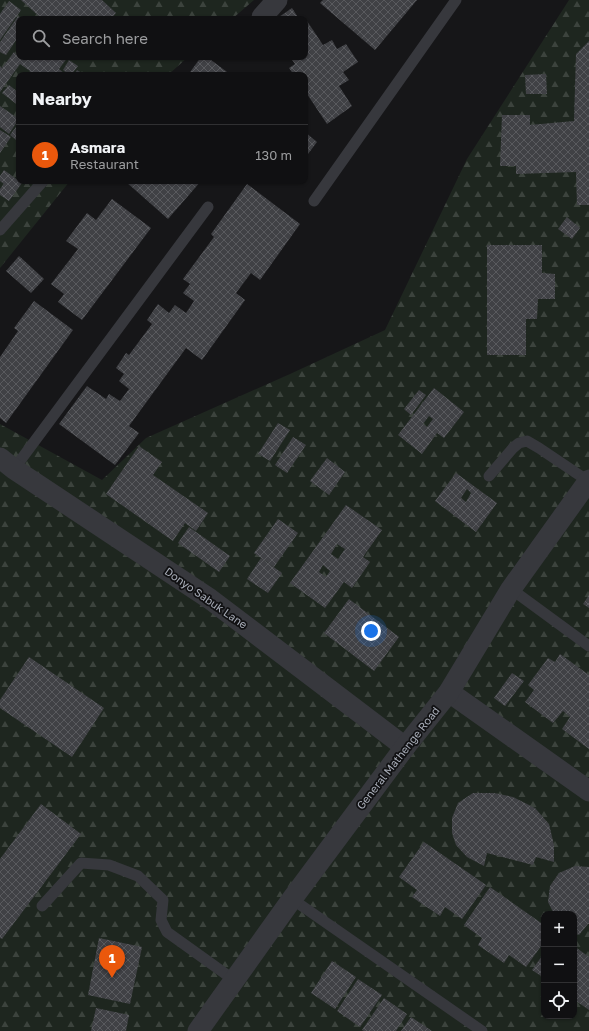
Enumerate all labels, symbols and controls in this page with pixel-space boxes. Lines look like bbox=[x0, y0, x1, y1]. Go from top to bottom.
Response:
search box bbox=[16, 16, 308, 60]
icon: search bbox=[30, 27, 52, 49]
text: Search here bbox=[62, 29, 148, 47]
text: Nearby bbox=[32, 88, 92, 109]
text: Asmara bbox=[70, 138, 125, 156]
text: 1 bbox=[42, 147, 48, 163]
text: 130 m bbox=[255, 147, 292, 163]
text: Restaurant bbox=[70, 156, 139, 172]
street label: Donyo Sabuk Lane bbox=[163, 564, 250, 631]
your location bbox=[361, 621, 381, 641]
street label: General Mathenge Road bbox=[353, 704, 442, 812]
map controls bbox=[541, 911, 577, 1019]
button: + bbox=[541, 911, 577, 947]
pin: 1 bbox=[99, 945, 125, 978]
button: − bbox=[541, 947, 577, 983]
button: locate bbox=[541, 983, 577, 1019]

